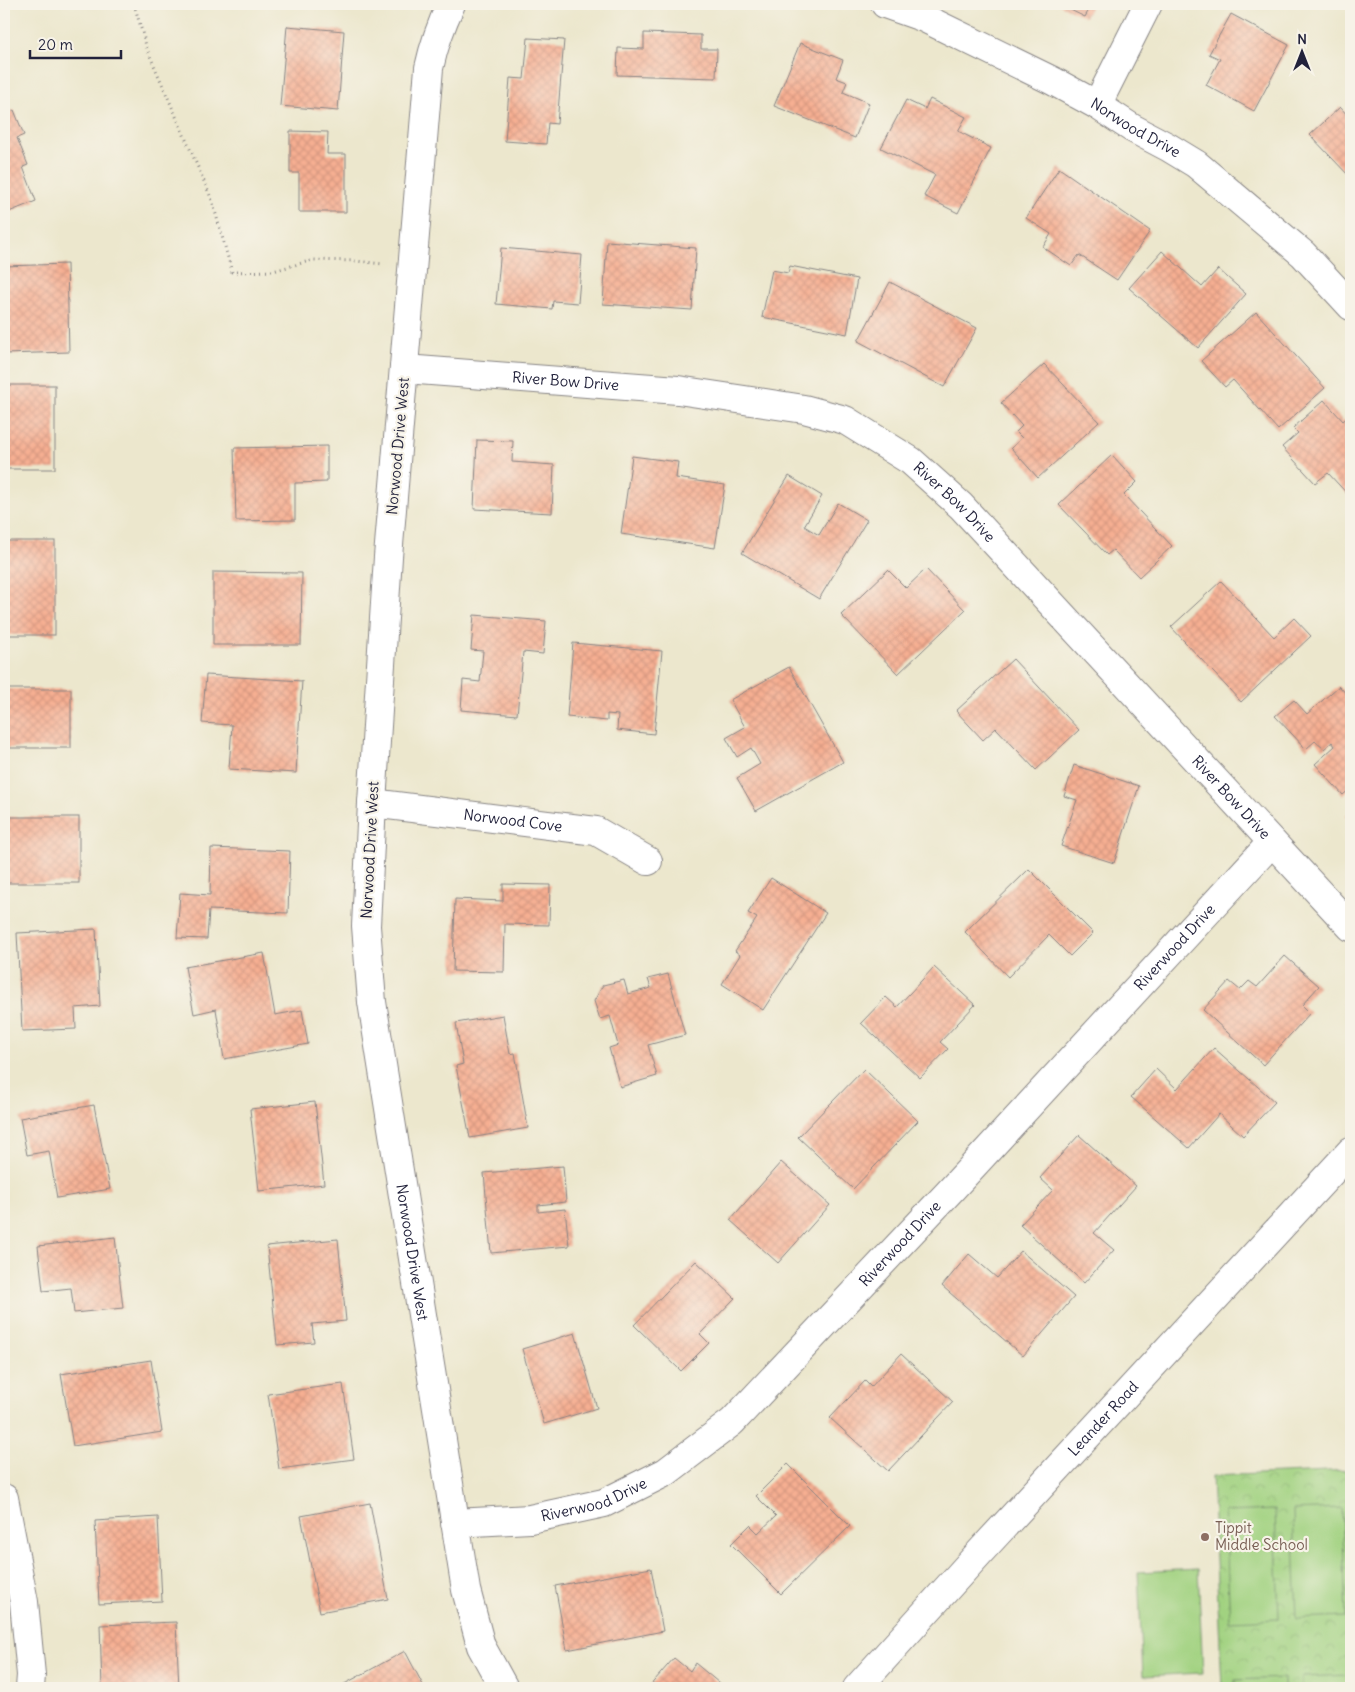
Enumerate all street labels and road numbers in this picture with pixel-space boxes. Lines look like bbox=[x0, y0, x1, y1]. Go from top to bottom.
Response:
street label: Norwood Drive bbox=[1088, 93, 1184, 161]
street label: River Bow Drive bbox=[511, 367, 620, 394]
street label: Norwood Drive West bbox=[382, 376, 413, 515]
street label: River Bow Drive bbox=[909, 458, 1000, 546]
street label: River Bow Drive bbox=[1188, 751, 1275, 843]
street label: Norwood Drive West bbox=[356, 781, 383, 919]
street label: Norwood Cove bbox=[462, 805, 563, 836]
street label: Riverwood Drive bbox=[1130, 900, 1219, 994]
street label: Norwood Drive West bbox=[392, 1183, 433, 1322]
street label: Riverwood Drive bbox=[855, 1197, 945, 1290]
street label: Leander Road bbox=[1064, 1377, 1142, 1460]
street label: Riverwood Drive bbox=[539, 1473, 650, 1525]

